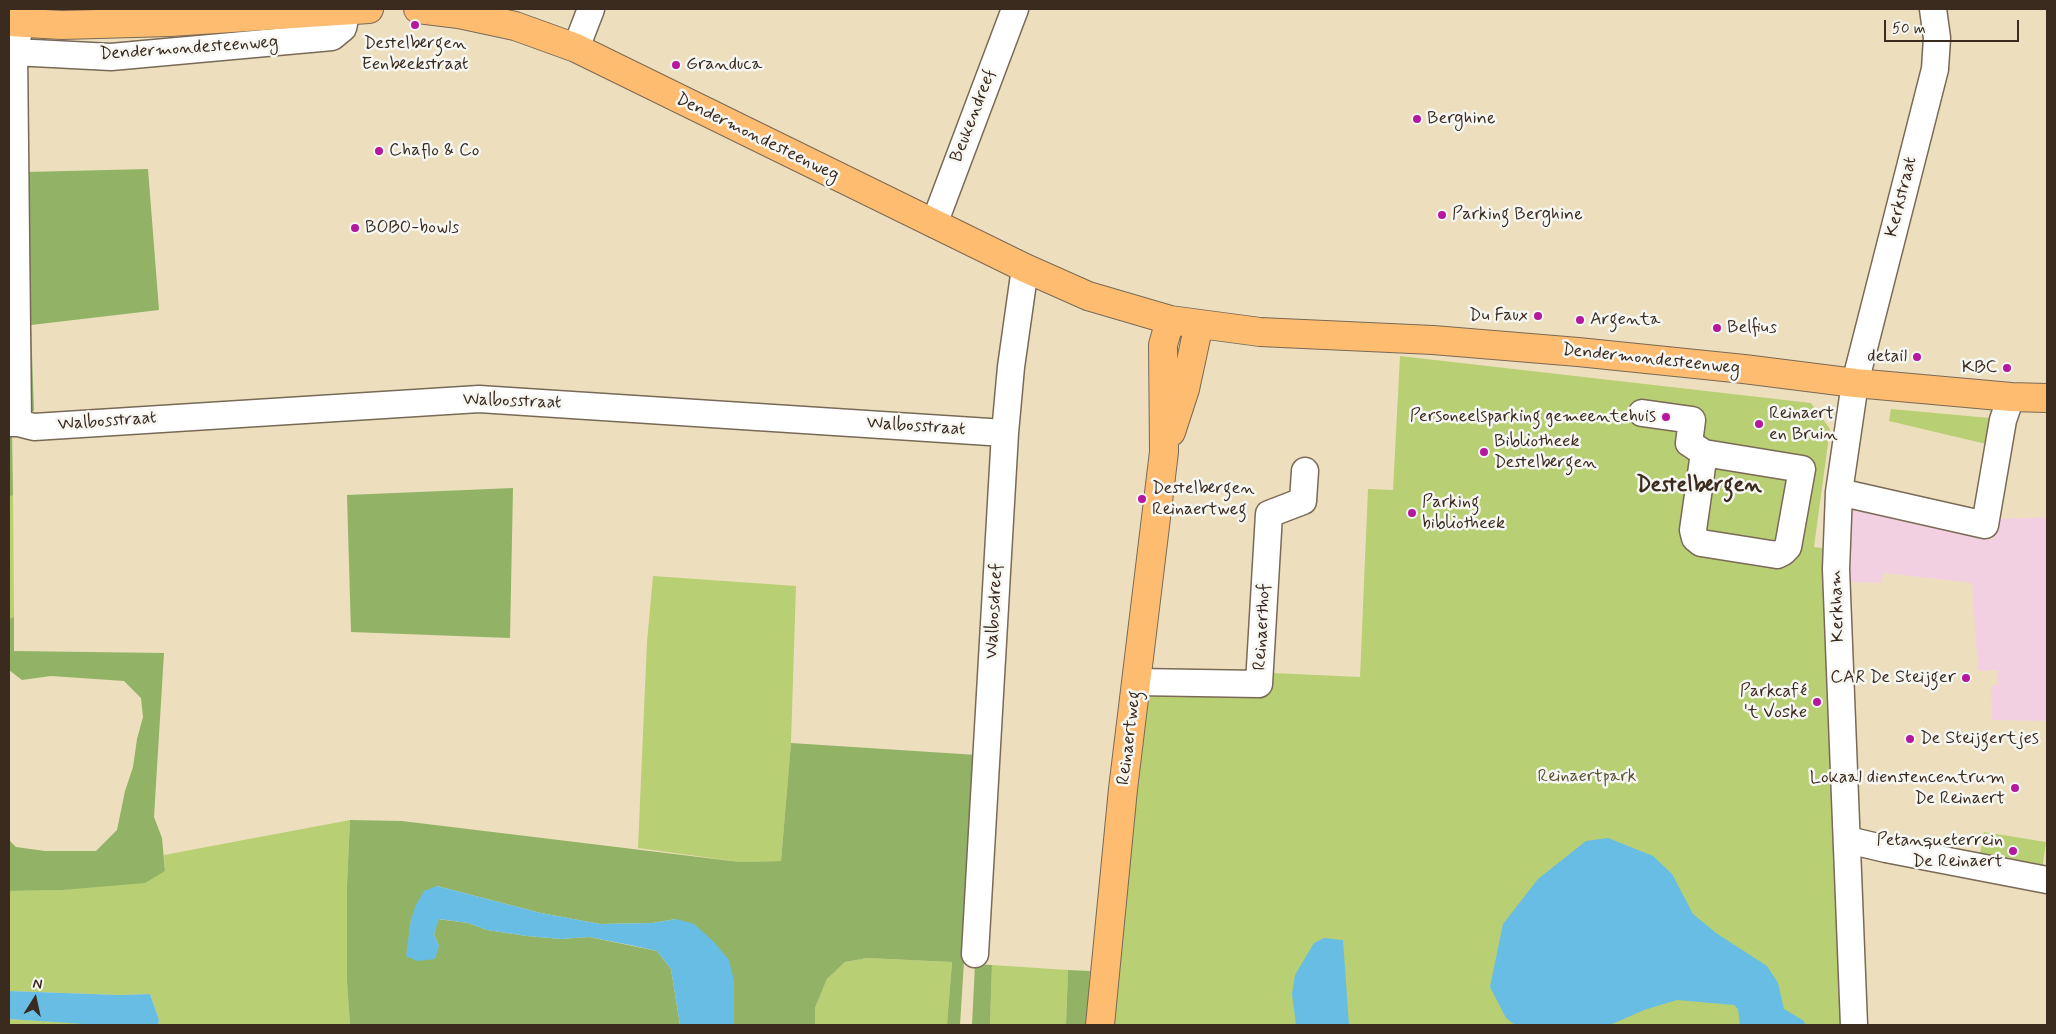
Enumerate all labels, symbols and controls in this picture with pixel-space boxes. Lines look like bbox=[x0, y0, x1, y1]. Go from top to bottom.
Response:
scale bar bbox=[1886, 10, 2021, 42]
marker: Destelbergen Eenbeekstraat bbox=[409, 19, 421, 31]
text: 50 m bbox=[1892, 19, 1926, 39]
street label: Dendermondesteenweg bbox=[99, 32, 279, 66]
place label: Destelbergen Eenbeekstraat bbox=[361, 33, 469, 76]
place label: Granduca bbox=[686, 54, 762, 76]
marker: Granduca bbox=[670, 59, 682, 71]
street label: Beukendreef bbox=[946, 67, 1002, 165]
street label: Dendermondesteenweg bbox=[672, 89, 842, 187]
place label: Berghine bbox=[1427, 108, 1495, 130]
marker: Berghine bbox=[1411, 113, 1423, 125]
place label: Chaflo & Co bbox=[389, 140, 479, 162]
marker: Chaflo & Co bbox=[373, 145, 385, 157]
street label: Kerkstraat bbox=[1882, 155, 1922, 239]
place label: Parking Berghine bbox=[1452, 204, 1583, 226]
marker: Parking Berghine bbox=[1436, 209, 1448, 221]
place label: BOBO-bowls bbox=[365, 217, 459, 239]
marker: BOBO-bowls bbox=[349, 222, 361, 234]
place label: Du Faux bbox=[1469, 305, 1528, 327]
place label: Argenta bbox=[1590, 309, 1661, 331]
marker: Du Faux bbox=[1532, 310, 1544, 322]
marker: Argenta bbox=[1574, 314, 1586, 326]
place label: Belfius bbox=[1727, 317, 1777, 339]
marker: Belfius bbox=[1711, 322, 1723, 334]
street label: Dendermondesteenweg bbox=[1561, 340, 1741, 380]
place label: detail bbox=[1867, 346, 1907, 368]
marker: detail bbox=[1911, 351, 1923, 363]
place label: KBC bbox=[1962, 357, 1997, 379]
marker: KBC bbox=[2001, 362, 2013, 374]
street label: Walbosstraat bbox=[462, 389, 562, 415]
place label: Reinaert en Bruin bbox=[1769, 403, 1838, 446]
place label: Personeelsparking gemeentehuis bbox=[1410, 406, 1656, 428]
street label: Walbosstraat bbox=[57, 408, 157, 436]
marker: Personeelsparking gemeentehuis bbox=[1660, 411, 1672, 423]
street label: Walbosstraat bbox=[866, 413, 966, 441]
marker: Reinaert en Bruin bbox=[1753, 418, 1765, 430]
place label: Bibliotheek Destelbergen bbox=[1494, 431, 1596, 474]
marker: Bibliotheek Destelbergen bbox=[1478, 446, 1490, 458]
district label: Destelbergen bbox=[1636, 473, 1762, 499]
place label: Destelbergen Reinaertweg bbox=[1152, 478, 1254, 520]
place label: Parking bibliotheek bbox=[1422, 492, 1505, 534]
marker: Destelbergen Reinaertweg bbox=[1136, 493, 1148, 505]
marker: Parking bibliotheek bbox=[1406, 507, 1418, 519]
street label: Walbosdreef bbox=[982, 562, 1008, 660]
street label: Kerkham bbox=[1826, 569, 1850, 643]
street label: Reinaerthof bbox=[1250, 583, 1276, 671]
place label: CAR De Steijger bbox=[1830, 667, 1956, 689]
marker: CAR De Steijger bbox=[1960, 672, 1972, 684]
place label: Parkcafé 't Voske bbox=[1740, 681, 1807, 724]
street label: Reinaertweg bbox=[1114, 690, 1146, 786]
marker: Parkcafé 't Voske bbox=[1811, 696, 1823, 708]
place label: De Steijgertjes bbox=[1920, 728, 2039, 750]
marker: De Steijgertjes bbox=[1904, 733, 1916, 745]
park label: Reinaertpark bbox=[1537, 766, 1637, 788]
place label: Lokaal dienstencentrum De Reinaert bbox=[1810, 767, 2005, 810]
marker: Lokaal dienstencentrum De Reinaert bbox=[2009, 782, 2021, 794]
place label: Petanqueterrein De Reinaert bbox=[1876, 830, 2003, 872]
marker: Petanqueterrein De Reinaert bbox=[2007, 845, 2019, 857]
north arrow bbox=[10, 974, 60, 1024]
text: N bbox=[31, 975, 44, 994]

